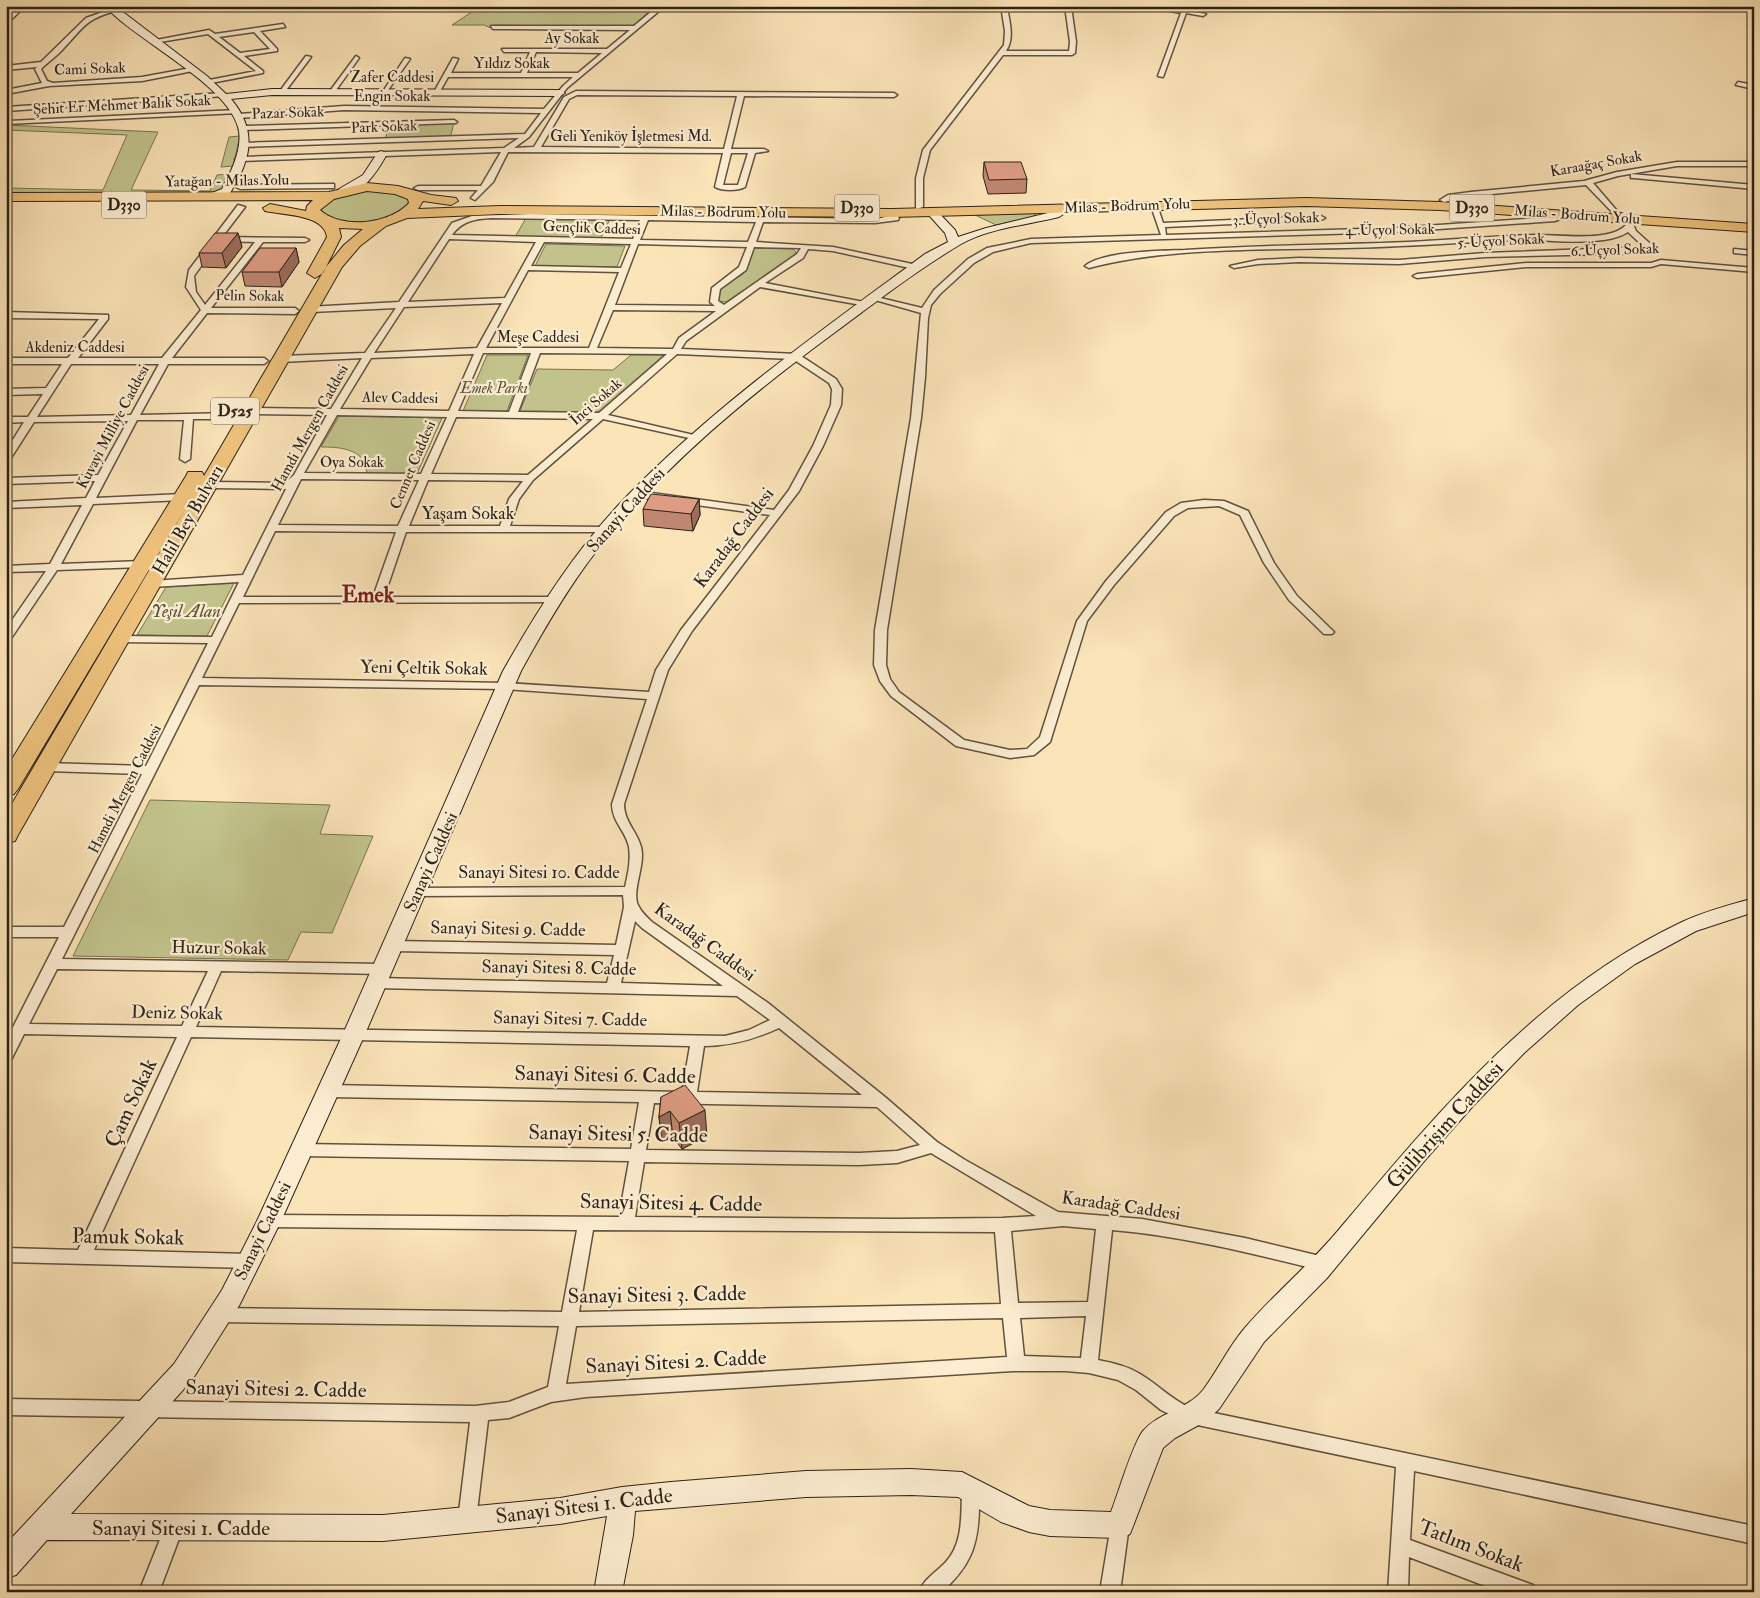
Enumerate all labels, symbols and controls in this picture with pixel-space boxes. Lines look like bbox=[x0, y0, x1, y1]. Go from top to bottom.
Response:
street label: Ay Sokak bbox=[544, 29, 599, 48]
street label: Yıldız Sokak bbox=[474, 54, 550, 73]
street label: Cami Sokak bbox=[54, 58, 126, 80]
street label: Zafer Caddesi bbox=[350, 68, 434, 87]
street label: Engin Sokak bbox=[354, 87, 430, 106]
street label: Şehit Er Mehmet Balık Sokak bbox=[32, 91, 212, 119]
street label: Pazar Sokak bbox=[251, 102, 325, 124]
street label: Park Sokak bbox=[351, 116, 417, 138]
street label: Geli Yeniköy İşletmesi Md. bbox=[550, 126, 712, 146]
street label: Karaağaç Sokak bbox=[1548, 147, 1644, 181]
street label: Yatağan - Milas Yolu bbox=[165, 170, 290, 192]
road number: D330 bbox=[102, 192, 146, 218]
road number: D330 bbox=[834, 194, 880, 222]
street label: Milas - Bodrum Yolu bbox=[1063, 194, 1191, 218]
road number: D330 bbox=[1450, 194, 1494, 222]
street label: Milas - Bodrum Yolu bbox=[660, 201, 787, 223]
street label: Milas - Bodrum Yolu bbox=[1513, 201, 1641, 229]
street label: 3. Üçyol Sokak bbox=[1232, 207, 1320, 230]
street label: Gençlik Caddesi bbox=[543, 217, 641, 239]
street label: 4. Üçyol Sokak bbox=[1345, 219, 1435, 240]
street label: 5. Üçyol Sokak bbox=[1457, 228, 1545, 253]
street label: 6. Üçyol Sokak bbox=[1570, 238, 1660, 261]
street label: Pelin Sokak bbox=[215, 286, 285, 306]
street label: Meşe Caddesi bbox=[497, 328, 579, 347]
street label: Akdeniz Caddesi bbox=[24, 338, 125, 357]
street label: Hamdi Mergen Caddesi bbox=[267, 361, 353, 495]
street label: Kuvayi Milliye Caddesi bbox=[72, 362, 154, 492]
street label: İnci Sokak bbox=[565, 373, 626, 430]
park label: Emek Parkı bbox=[459, 379, 528, 398]
street label: Alev Caddesi bbox=[361, 388, 438, 408]
road number: D525 bbox=[211, 398, 259, 424]
street label: Cennet Caddesi bbox=[386, 418, 440, 512]
street label: Oya Sokak bbox=[320, 453, 384, 472]
street label: Halil Bey Bulvarı bbox=[147, 461, 229, 579]
street label: Sanayi Caddesi bbox=[582, 462, 671, 557]
street label: Karadağ Caddesi bbox=[689, 483, 779, 593]
street label: Yaşam Sokak bbox=[422, 502, 515, 525]
district label: Emek bbox=[342, 581, 395, 609]
park label: Yeşil Alan bbox=[151, 600, 221, 623]
street label: Yeni Çeltik Sokak bbox=[360, 655, 488, 681]
street label: Hamdi Mergen Caddesi bbox=[84, 721, 166, 857]
street label: Sanayi Caddesi bbox=[399, 808, 463, 916]
street label: Sanayi Sitesi 10. Cadde bbox=[458, 861, 620, 884]
street label: Karadağ Caddesi bbox=[650, 898, 760, 987]
street label: Sanayi Sitesi 9. Cadde bbox=[430, 916, 586, 942]
street label: Huzur Sokak bbox=[171, 936, 267, 960]
street label: Sanayi Sitesi 8. Cadde bbox=[481, 955, 637, 981]
street label: Deniz Sokak bbox=[131, 1001, 223, 1025]
street label: Sanayi Sitesi 7. Cadde bbox=[493, 1006, 648, 1032]
street label: Çam Sokak bbox=[99, 1054, 163, 1152]
street label: Gülibrişim Caddesi bbox=[1381, 1055, 1510, 1194]
street label: Sanayi Sitesi 6. Cadde bbox=[514, 1060, 696, 1090]
street label: Sanayi Sitesi 5. Cadde bbox=[528, 1119, 708, 1149]
street label: Sanayi Caddesi bbox=[229, 1178, 297, 1284]
street label: Karadağ Caddesi bbox=[1060, 1186, 1182, 1226]
street label: Sanayi Sitesi 4. Cadde bbox=[580, 1188, 763, 1218]
street label: Pamuk Sokak bbox=[72, 1223, 184, 1251]
street label: Sanayi Sitesi 3. Cadde bbox=[567, 1280, 747, 1310]
street label: Sanayi Sitesi 2. Cadde bbox=[585, 1344, 767, 1380]
street label: Sanayi Sitesi 2. Cadde bbox=[185, 1374, 367, 1404]
street label: Sanayi Sitesi 1. Cadde bbox=[494, 1482, 674, 1530]
street label: Tatlım Sokak bbox=[1415, 1514, 1527, 1578]
street label: Sanayi Sitesi 1. Cadde bbox=[92, 1515, 270, 1542]

